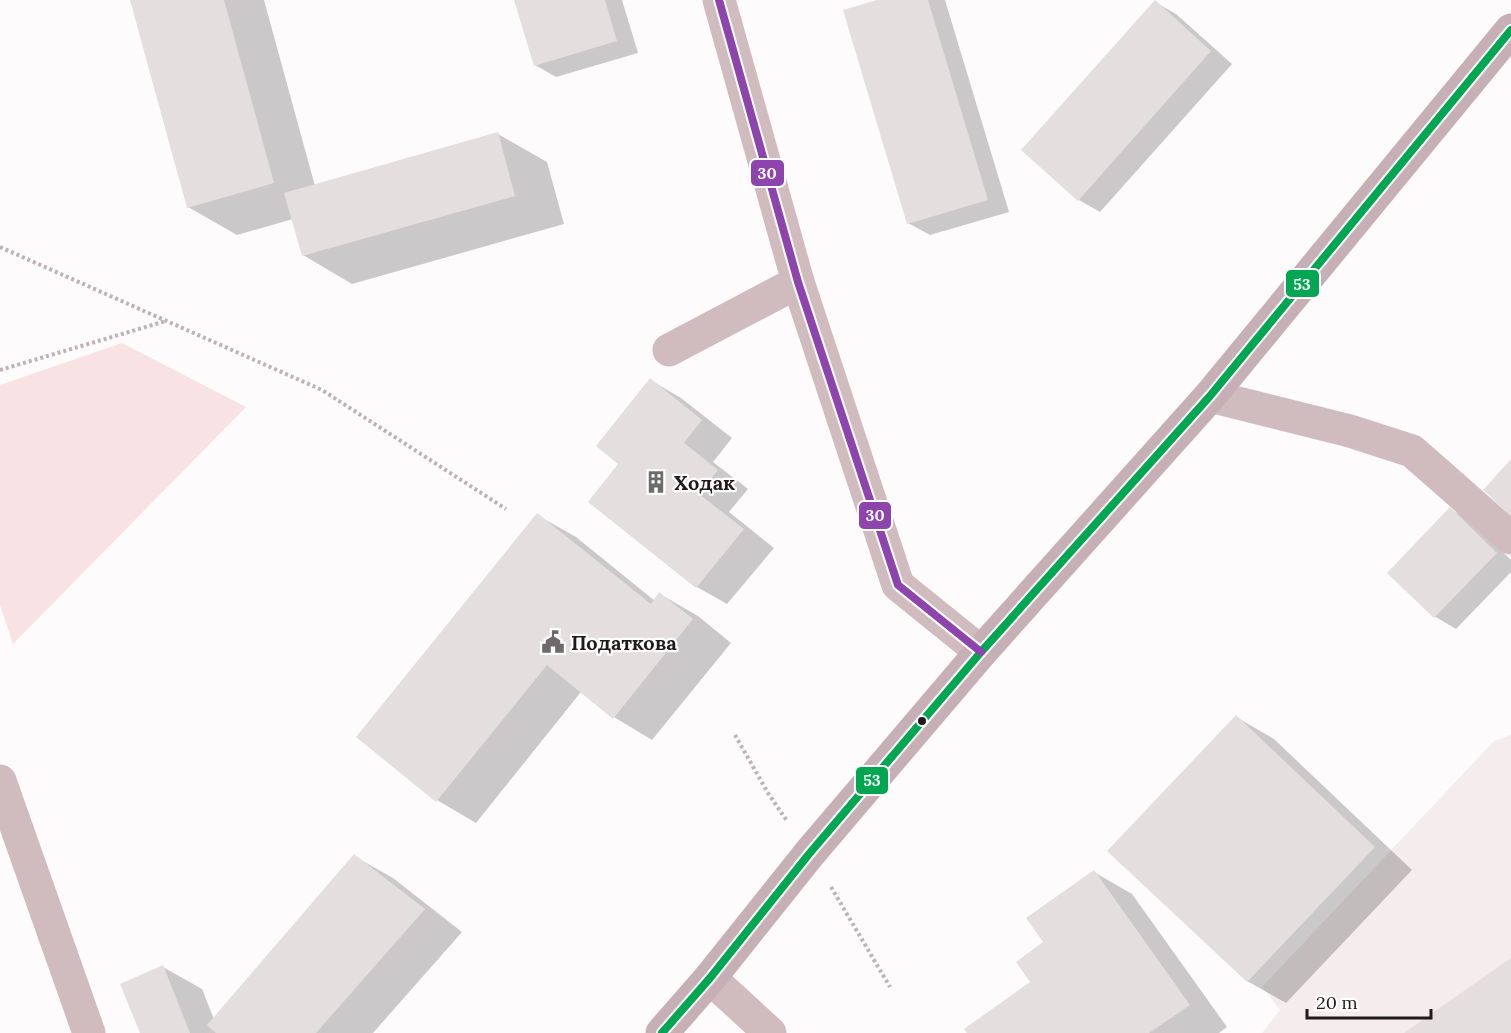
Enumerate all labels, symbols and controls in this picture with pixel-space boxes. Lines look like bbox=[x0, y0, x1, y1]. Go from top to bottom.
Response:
line badge: 30 bbox=[750, 159, 785, 187]
text: 30 bbox=[757, 163, 777, 183]
line badge: 53 bbox=[1285, 269, 1320, 298]
text: 53 bbox=[1293, 274, 1311, 294]
building icon: Ходак bbox=[643, 469, 669, 495]
place label: Ходак bbox=[674, 470, 735, 495]
line badge: 30 bbox=[858, 501, 892, 530]
text: 30 bbox=[865, 505, 885, 525]
public building icon: Податкова bbox=[540, 629, 566, 655]
place label: Податкова bbox=[571, 630, 677, 655]
unlabelled marker bbox=[916, 715, 928, 727]
line badge: 53 bbox=[855, 766, 889, 795]
text: 53 bbox=[863, 770, 881, 790]
scale bar bbox=[1307, 982, 1432, 1020]
text: 20 m bbox=[1316, 991, 1358, 1014]

